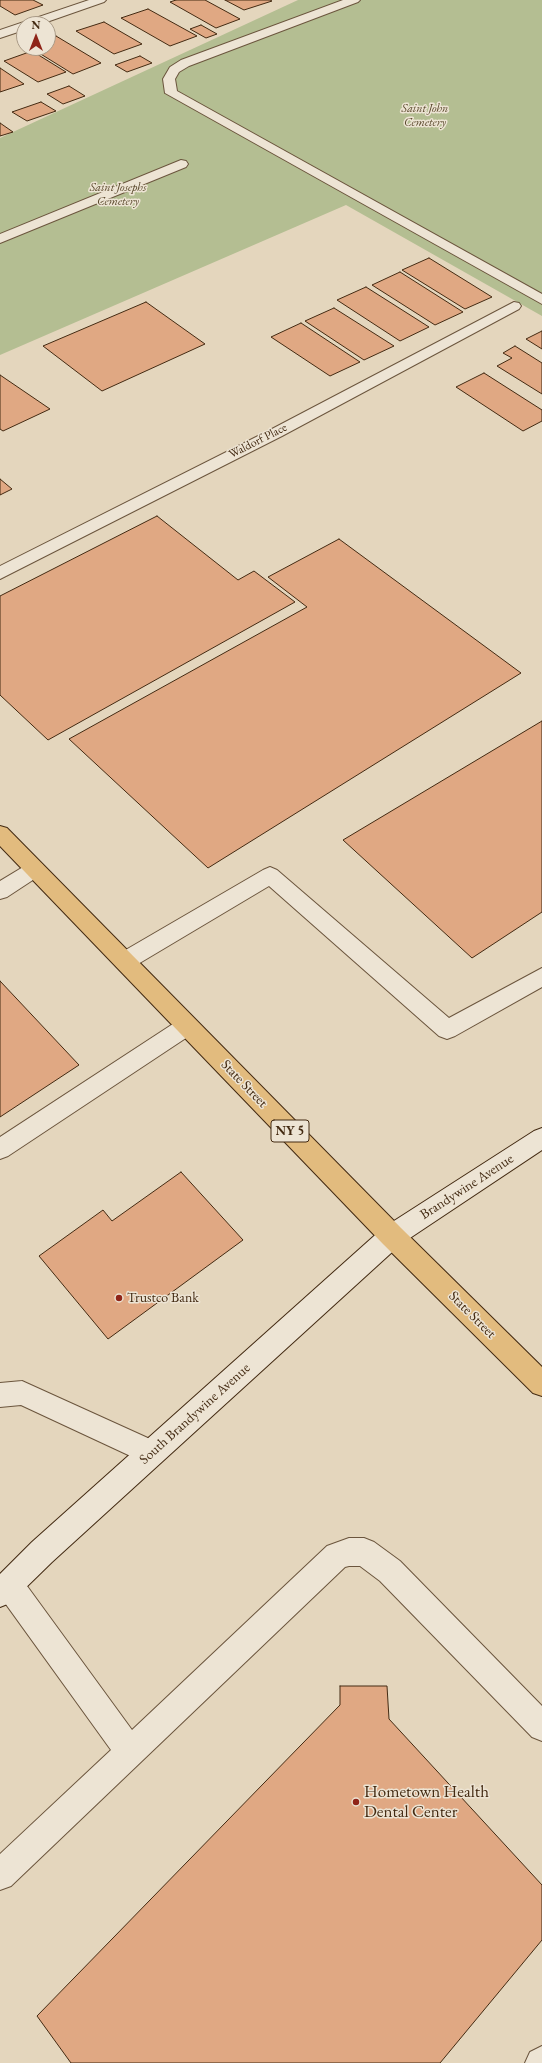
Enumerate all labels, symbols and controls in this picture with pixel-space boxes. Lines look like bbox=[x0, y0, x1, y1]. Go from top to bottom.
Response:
north arrow bbox=[16, 16, 56, 56]
text: N bbox=[32, 18, 40, 32]
park label: Saint John Cemetery bbox=[402, 102, 448, 130]
park label: Saint Josephs Cemetery bbox=[90, 181, 146, 209]
street label: Waldorf Place bbox=[227, 420, 289, 462]
street label: State Street bbox=[217, 1057, 271, 1111]
road number: NY 5 bbox=[271, 1120, 309, 1142]
street label: Brandywine Avenue bbox=[417, 1151, 517, 1223]
street label: State Street bbox=[445, 1288, 499, 1342]
place label: Trustco Bank bbox=[127, 1290, 199, 1306]
marker: Trustco Bank bbox=[114, 1293, 124, 1303]
street label: South Brandywine Avenue bbox=[136, 1360, 254, 1468]
place label: Hometown Health Dental Center bbox=[364, 1782, 489, 1822]
marker: Hometown Health Dental Center bbox=[351, 1797, 361, 1807]

